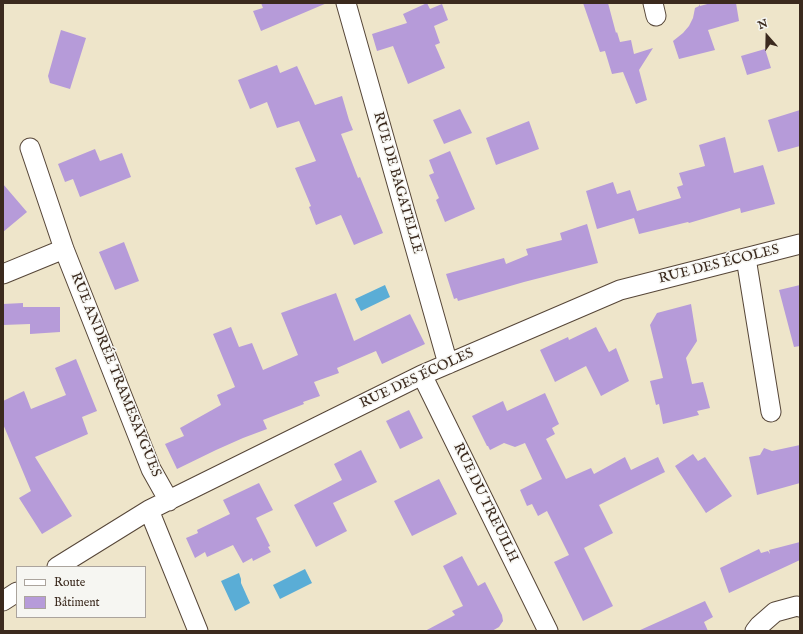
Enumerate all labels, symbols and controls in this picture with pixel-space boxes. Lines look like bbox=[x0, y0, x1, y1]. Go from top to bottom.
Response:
north arrow bbox=[747, 16, 787, 56]
text: N bbox=[756, 17, 770, 33]
street label: RUE DE BAGATELLE bbox=[369, 110, 425, 256]
street label: RUE DES ÉCOLES bbox=[657, 242, 781, 288]
street label: RUE ANDRÉE TRAMESAYGUES bbox=[66, 270, 164, 480]
street label: RUE DES ÉCOLES bbox=[357, 345, 477, 413]
street label: RUE DU TREUILH bbox=[449, 441, 521, 565]
legend bbox=[16, 566, 146, 618]
text: Route bbox=[54, 575, 85, 590]
text: Bâtiment bbox=[54, 595, 100, 610]

